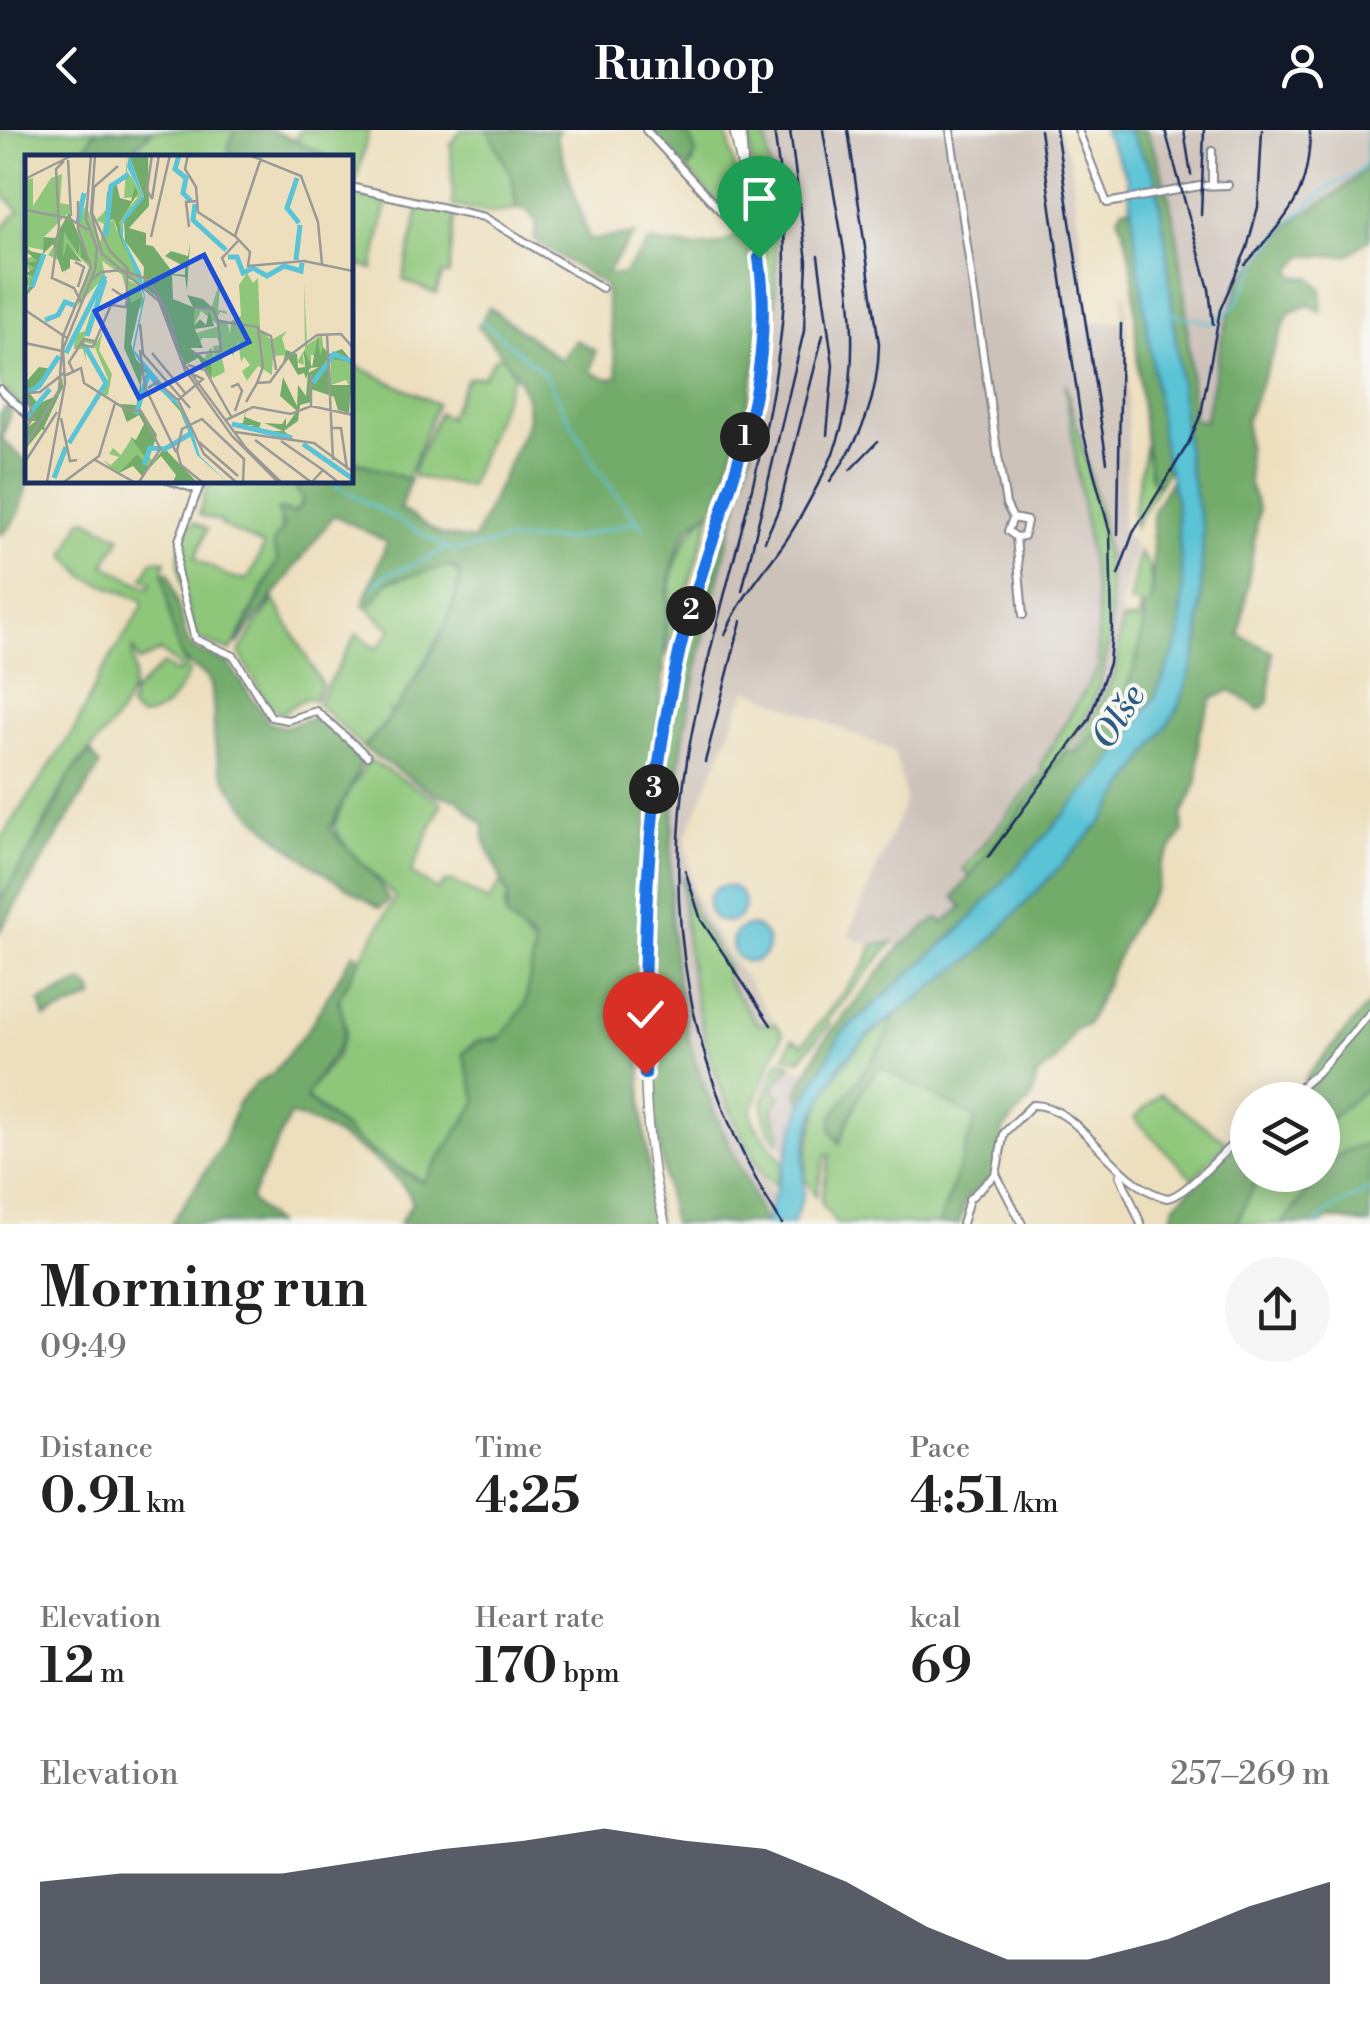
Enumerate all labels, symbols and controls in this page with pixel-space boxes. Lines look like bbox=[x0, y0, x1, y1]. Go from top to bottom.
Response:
text: Runloop bbox=[594, 37, 776, 94]
icon: back bbox=[40, 38, 95, 93]
icon: person bbox=[1275, 38, 1330, 93]
inset map bbox=[25, 155, 352, 482]
pin bbox=[717, 156, 802, 259]
icon: arrive bbox=[732, 171, 787, 226]
pin: 1 bbox=[720, 412, 770, 462]
text: 1 bbox=[738, 419, 752, 454]
pin: 2 bbox=[666, 586, 716, 636]
text: 2 bbox=[682, 593, 700, 628]
water label: Olše bbox=[1083, 677, 1155, 757]
pin: 3 bbox=[629, 764, 679, 814]
text: 3 bbox=[646, 771, 662, 806]
pin bbox=[603, 972, 688, 1075]
icon: check bbox=[618, 987, 673, 1042]
map controls bbox=[1230, 1082, 1340, 1192]
button: layers bbox=[1230, 1082, 1340, 1192]
text: Morning run bbox=[40, 1255, 368, 1324]
button: share bbox=[1225, 1257, 1330, 1362]
text: 09:49 bbox=[40, 1327, 126, 1367]
text: Distance bbox=[40, 1431, 153, 1466]
text: Time bbox=[475, 1431, 542, 1466]
text: Pace bbox=[910, 1431, 970, 1466]
text: 0.91 bbox=[40, 1466, 141, 1528]
text: 4:25 bbox=[475, 1466, 580, 1528]
text: 4:51 bbox=[910, 1466, 1008, 1528]
text: km bbox=[141, 1486, 186, 1521]
text: /km bbox=[1008, 1486, 1058, 1521]
text: Elevation bbox=[40, 1601, 161, 1636]
text: Heart rate bbox=[475, 1601, 604, 1636]
text: kcal bbox=[910, 1601, 961, 1636]
text: 12 bbox=[40, 1636, 95, 1698]
text: 170 bbox=[475, 1636, 557, 1698]
text: 69 bbox=[910, 1636, 972, 1698]
text: m bbox=[95, 1656, 125, 1691]
text: bpm bbox=[557, 1656, 620, 1691]
text: Elevation bbox=[40, 1754, 179, 1794]
text: 257–269 m bbox=[1170, 1754, 1330, 1794]

